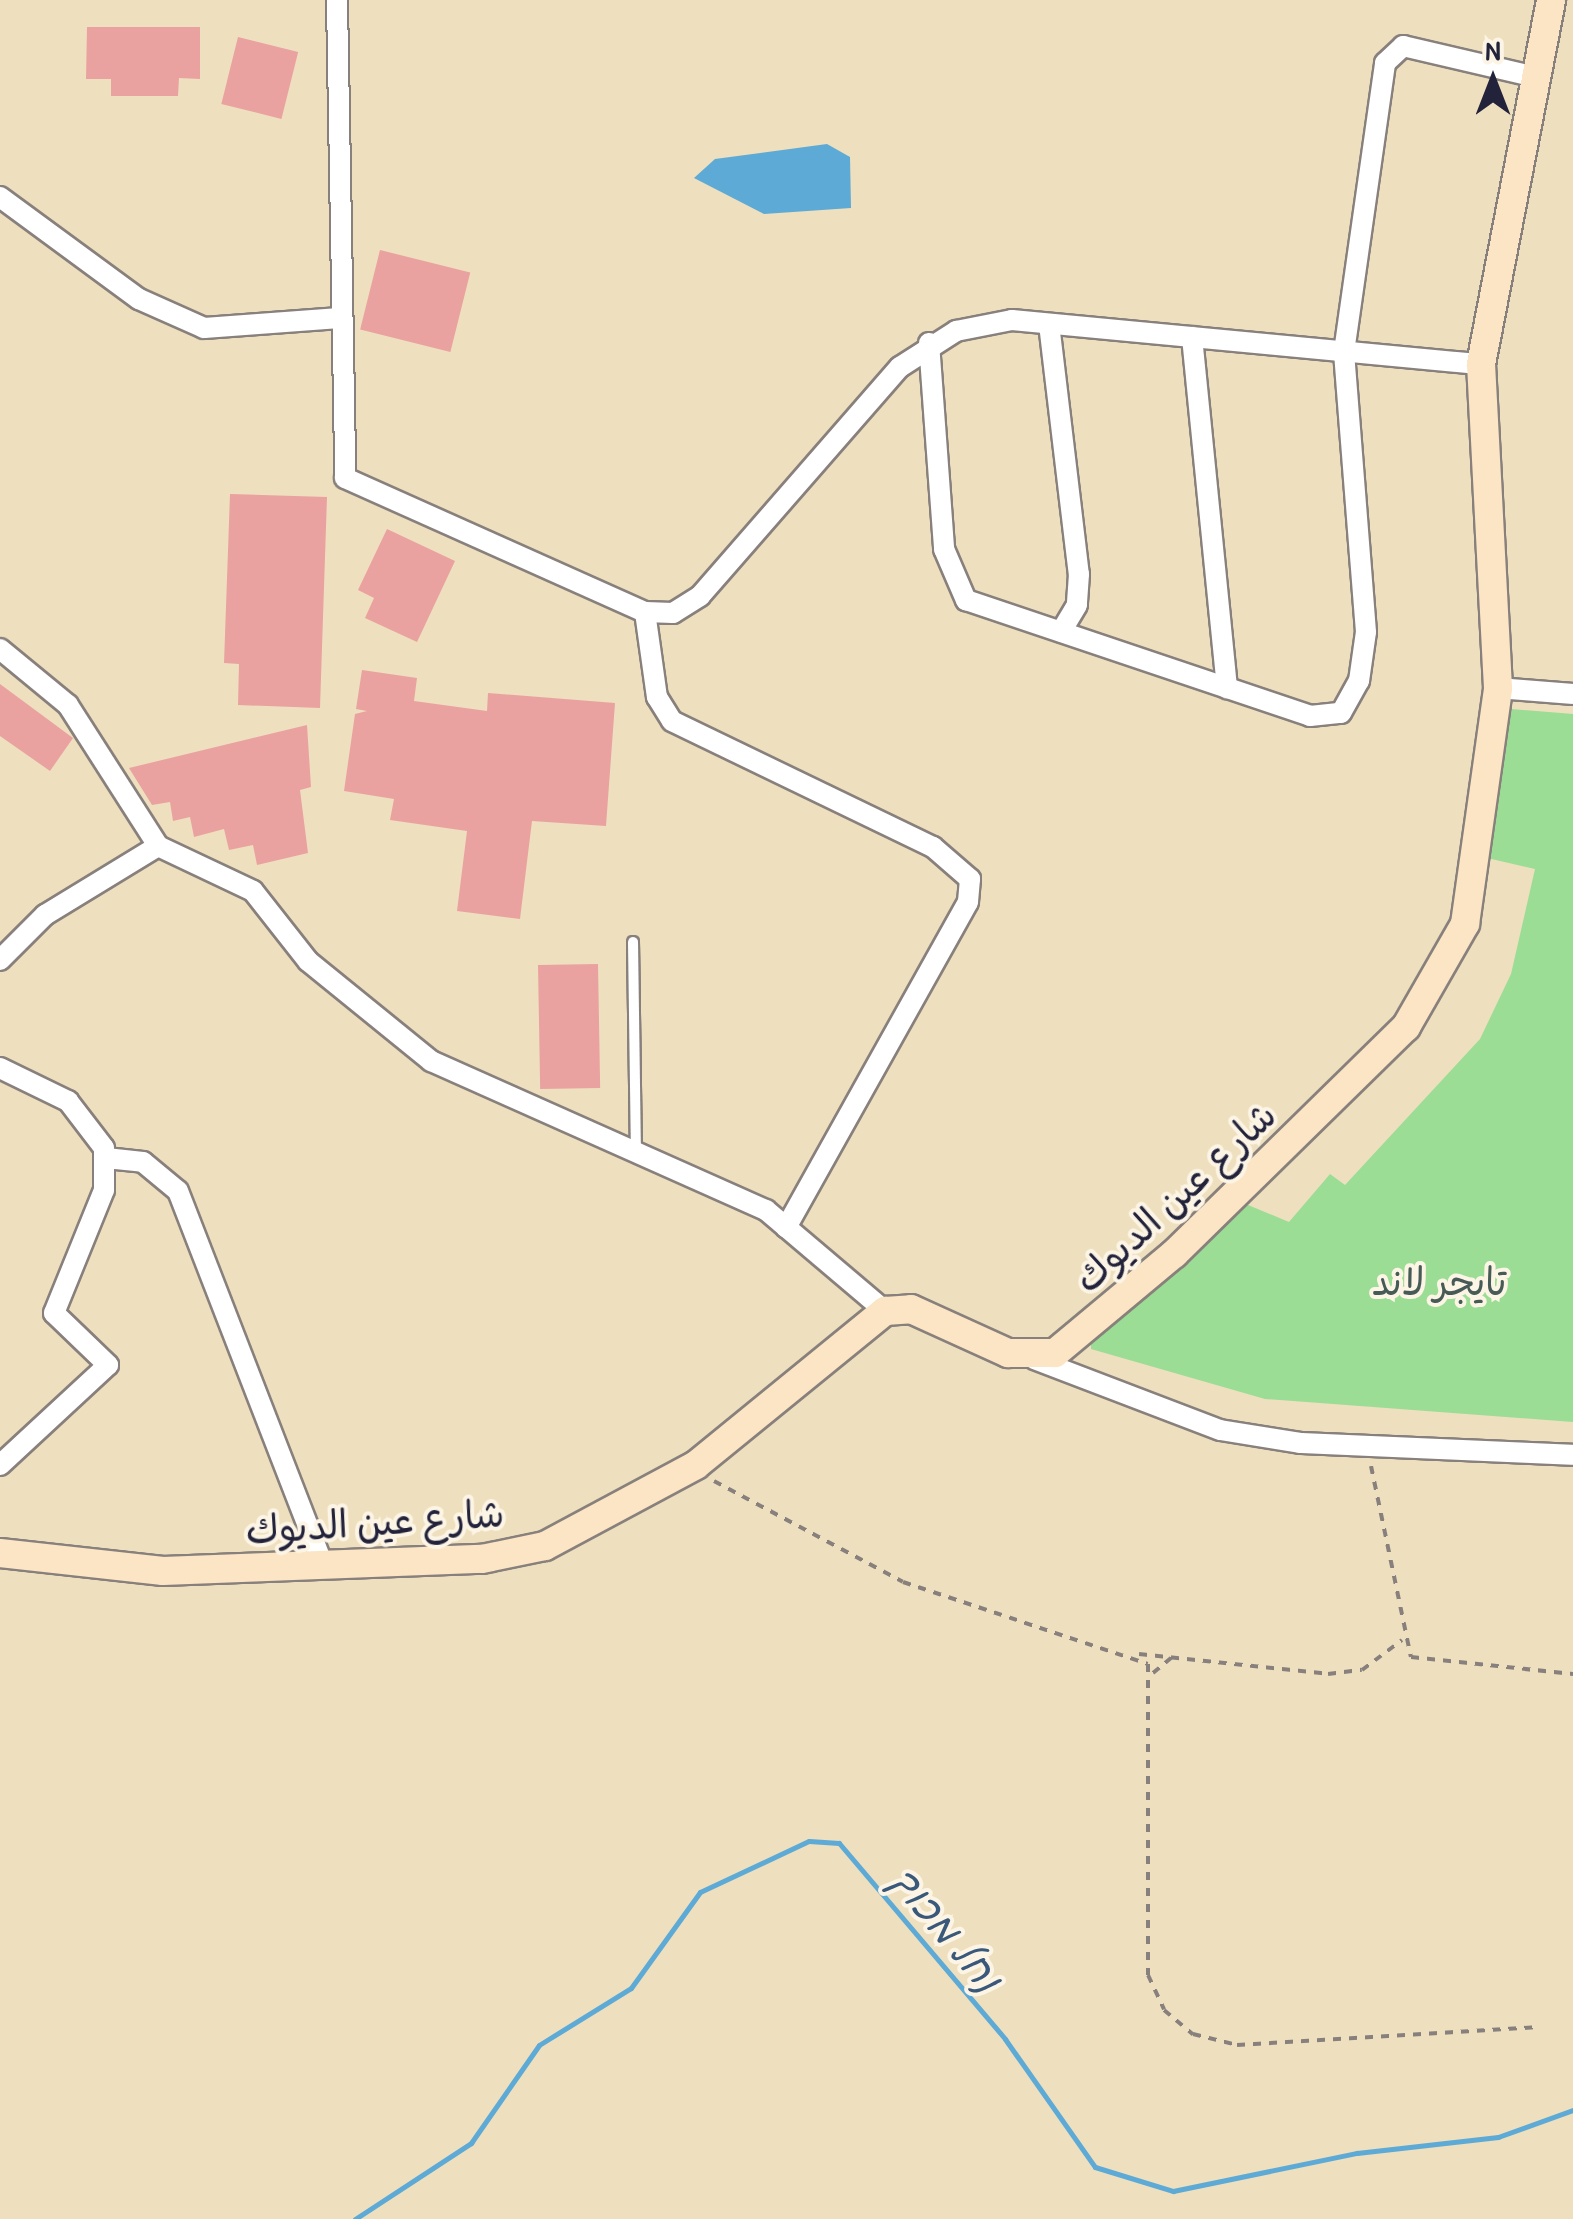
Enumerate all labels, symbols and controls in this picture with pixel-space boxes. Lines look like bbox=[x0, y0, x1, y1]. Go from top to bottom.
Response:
north arrow bbox=[1443, 30, 1543, 130]
text: N bbox=[1486, 31, 1500, 69]
street label: شارع عين الديوك bbox=[1065, 1092, 1285, 1302]
park label: تايجر لاند bbox=[1371, 1259, 1507, 1305]
street label: شارع عين الديوك bbox=[244, 1490, 506, 1554]
water label: נחל מכוך bbox=[881, 1856, 1013, 2000]

